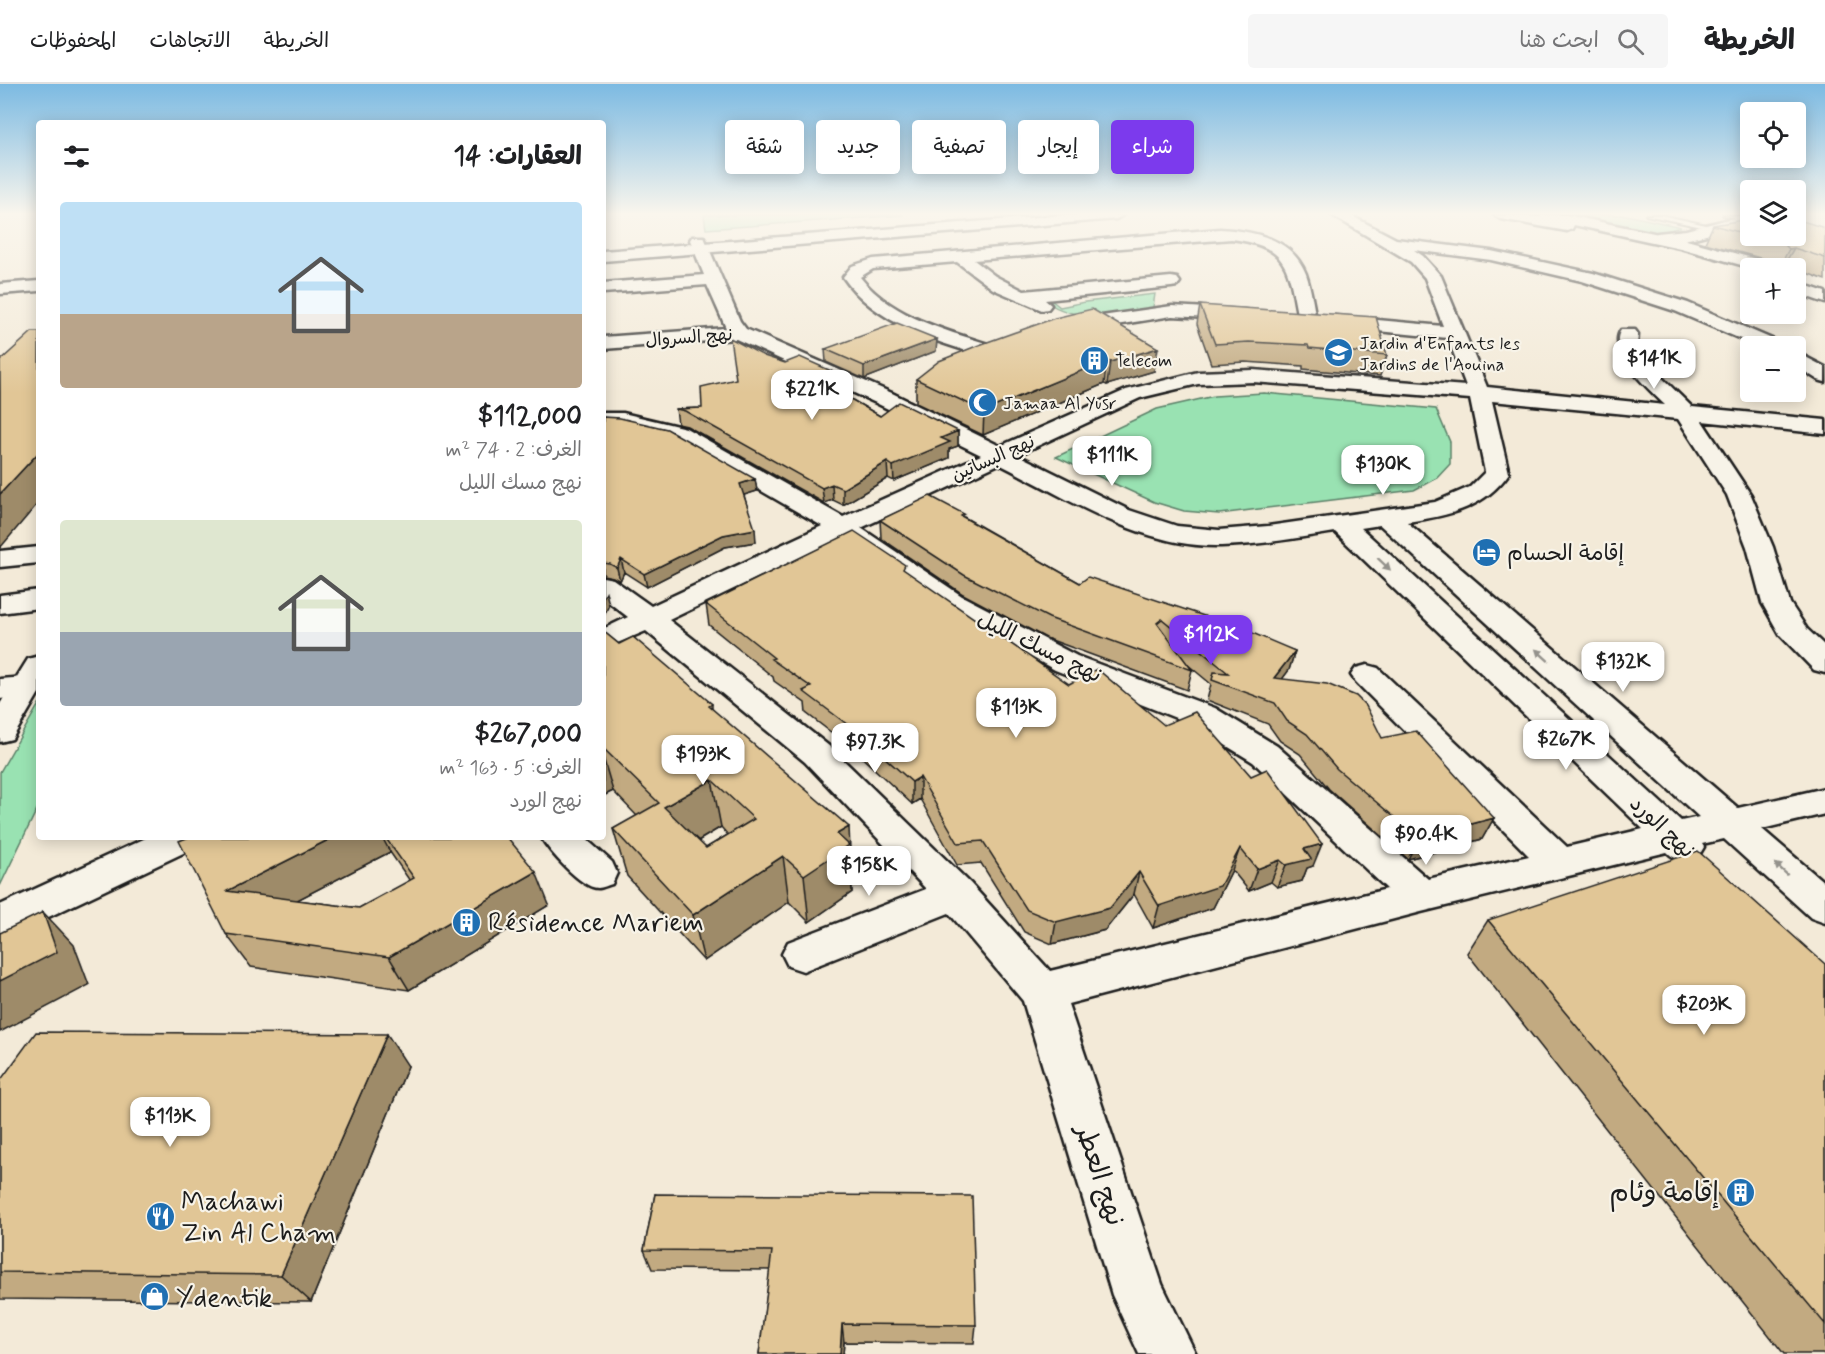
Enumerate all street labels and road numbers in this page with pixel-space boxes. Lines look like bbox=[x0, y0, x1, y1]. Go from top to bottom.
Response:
street label: نهج السروال bbox=[645, 323, 734, 353]
street label: نهج البساتين bbox=[948, 430, 1039, 488]
street label: نهج مسك الليل bbox=[972, 606, 1106, 690]
street label: نهج الورد bbox=[1623, 790, 1700, 865]
street label: نهج العطر bbox=[1066, 1119, 1132, 1230]

